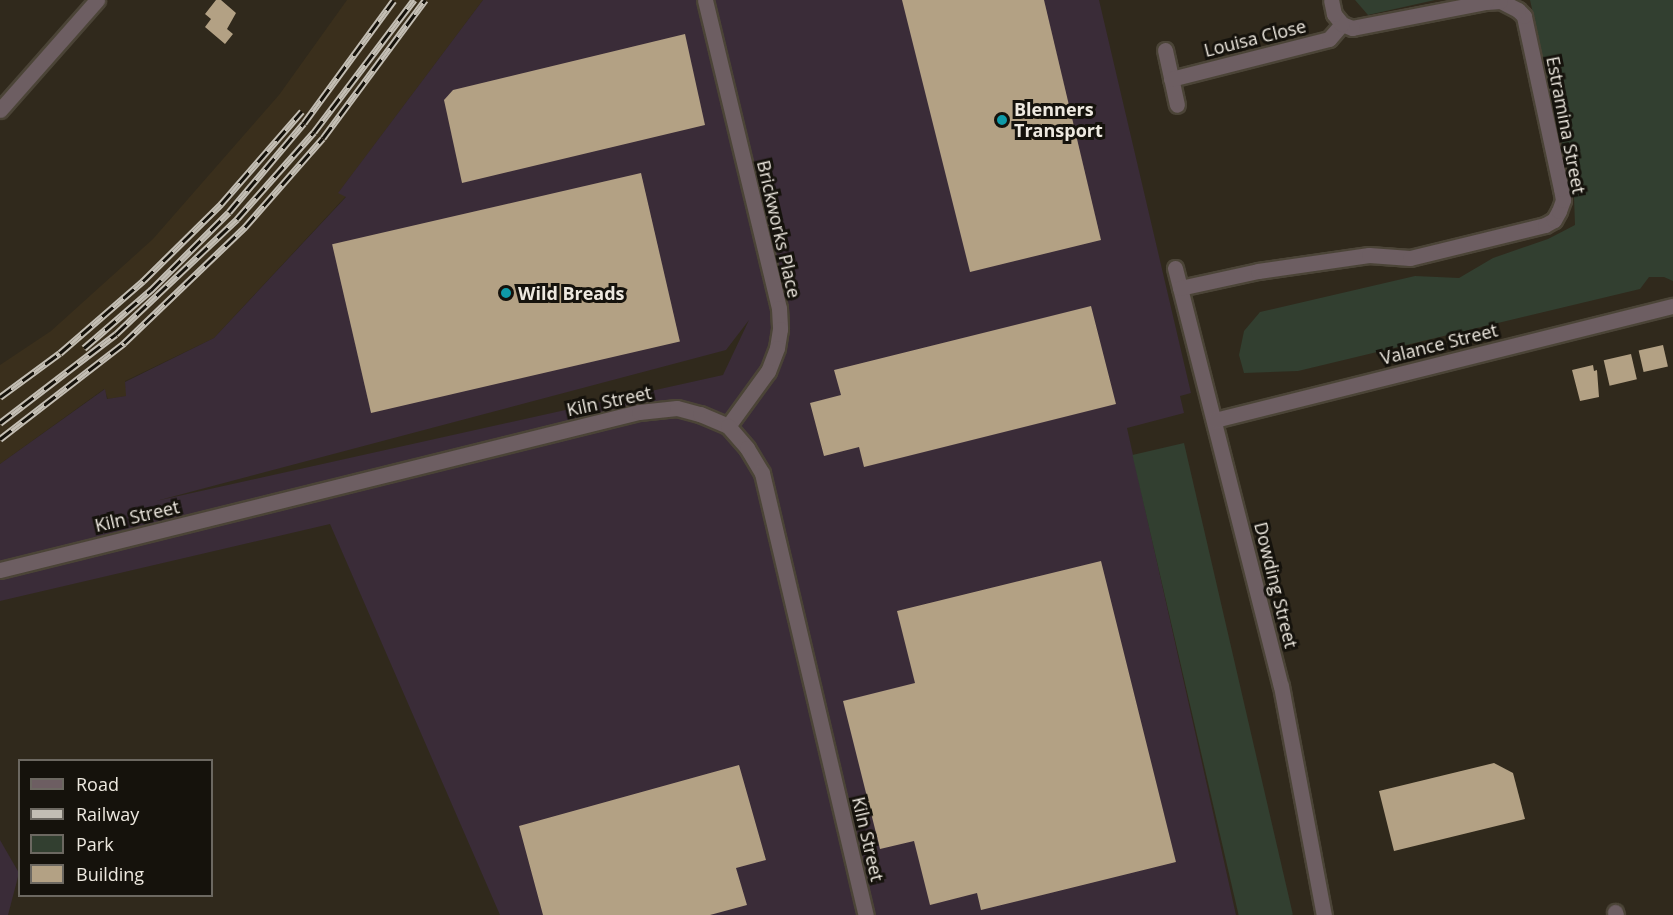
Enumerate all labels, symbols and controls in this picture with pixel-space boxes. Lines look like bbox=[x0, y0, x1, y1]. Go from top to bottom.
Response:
street label: Louisa Close bbox=[1202, 15, 1308, 61]
street label: Estramina Street bbox=[1542, 54, 1590, 196]
place label: Blenners Transport bbox=[1014, 99, 1103, 142]
marker: Blenners Transport bbox=[995, 113, 1009, 127]
street label: Brickworks Place bbox=[753, 158, 805, 300]
place label: Wild Breads bbox=[518, 282, 625, 304]
marker: Wild Breads bbox=[499, 286, 513, 300]
street label: Valance Street bbox=[1378, 319, 1500, 369]
street label: Kiln Street bbox=[565, 381, 653, 421]
street label: Kiln Street bbox=[93, 496, 181, 536]
street label: Dowding Street bbox=[1250, 520, 1302, 650]
legend bbox=[18, 759, 213, 897]
text: Road bbox=[76, 772, 119, 796]
street label: Kiln Street bbox=[848, 795, 888, 883]
text: Railway bbox=[76, 802, 139, 826]
text: Park bbox=[76, 832, 114, 856]
text: Building bbox=[76, 862, 144, 886]

